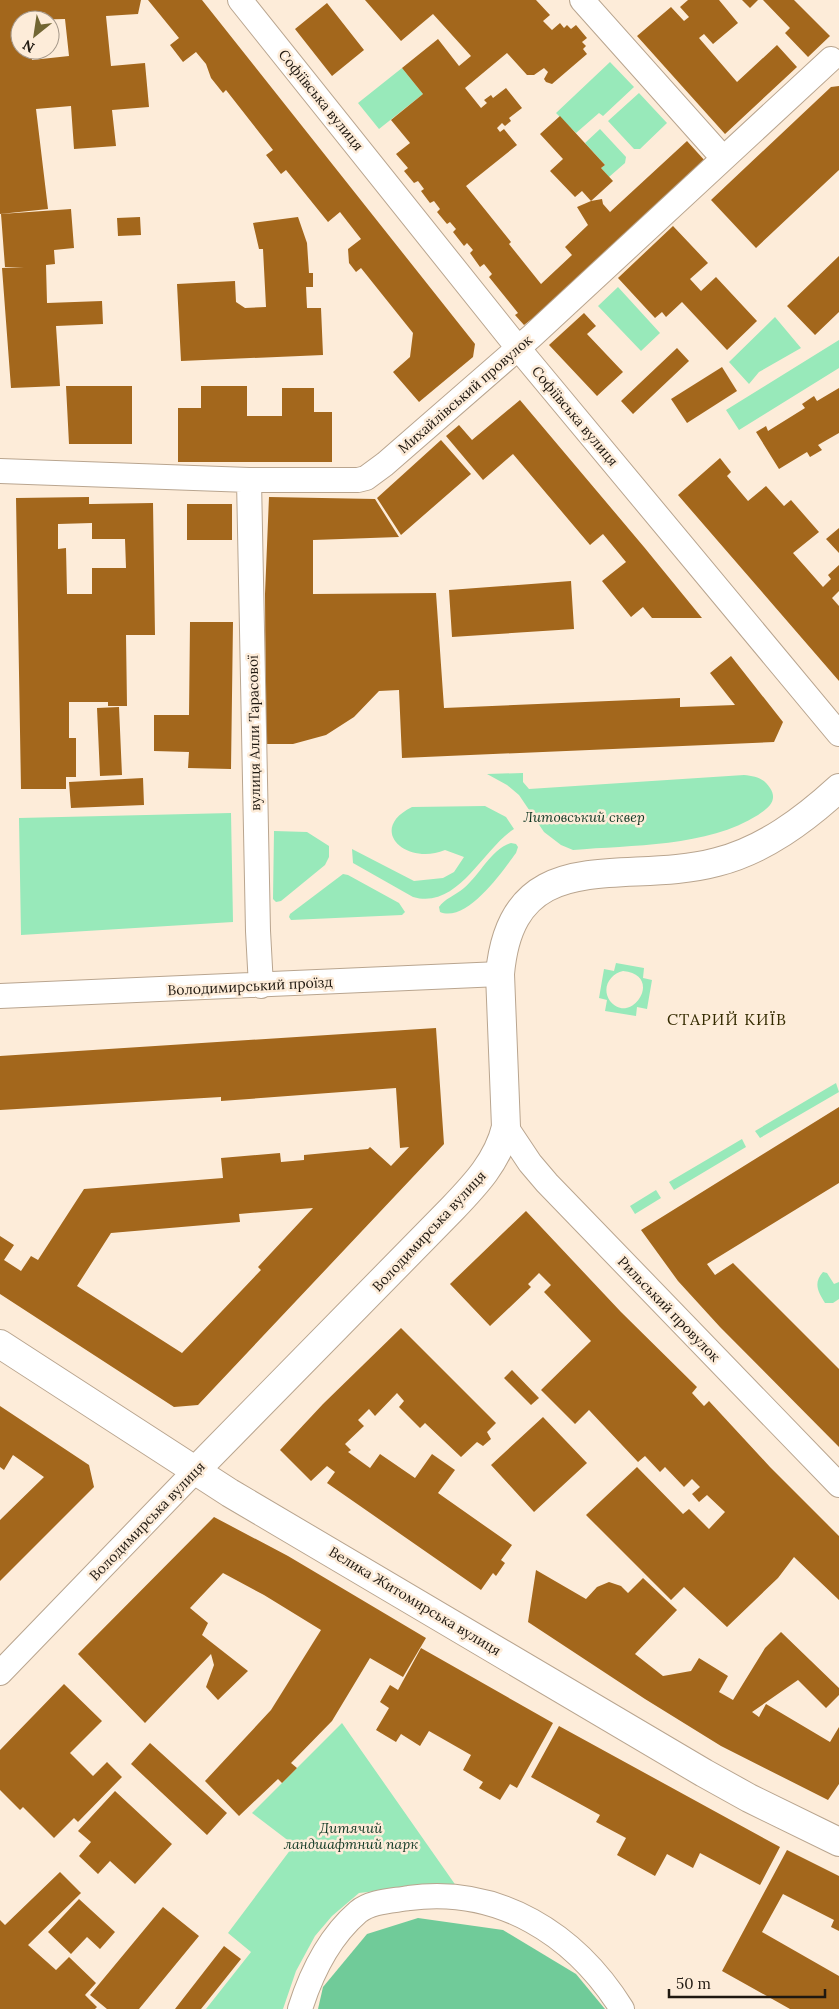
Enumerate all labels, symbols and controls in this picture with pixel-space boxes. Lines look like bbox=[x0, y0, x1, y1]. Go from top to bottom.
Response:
north arrow bbox=[10, 10, 60, 60]
text: N bbox=[19, 36, 38, 57]
street label: Софіївська вулиця bbox=[275, 46, 367, 154]
street label: Михайлівський провулок bbox=[394, 331, 536, 457]
street label: Софіївська вулиця bbox=[528, 362, 622, 470]
street label: вулиця Алли Тарасової bbox=[244, 655, 264, 811]
park label: Литовський сквер bbox=[523, 808, 645, 826]
street label: Володимирський проїзд bbox=[167, 973, 333, 999]
district label: СТАРИЙ КИЇВ bbox=[667, 1009, 787, 1029]
street label: Володимирська вулиця bbox=[368, 1167, 490, 1295]
street label: Рильський провулок bbox=[614, 1252, 724, 1366]
street label: Володимирська вулиця bbox=[85, 1458, 209, 1584]
street label: Велика Житомирська вулиця bbox=[326, 1542, 504, 1660]
park label: Дитячий ландшафтний парк bbox=[283, 1819, 418, 1853]
scale bar bbox=[669, 1966, 825, 1998]
text: 50 m bbox=[676, 1974, 711, 1993]

